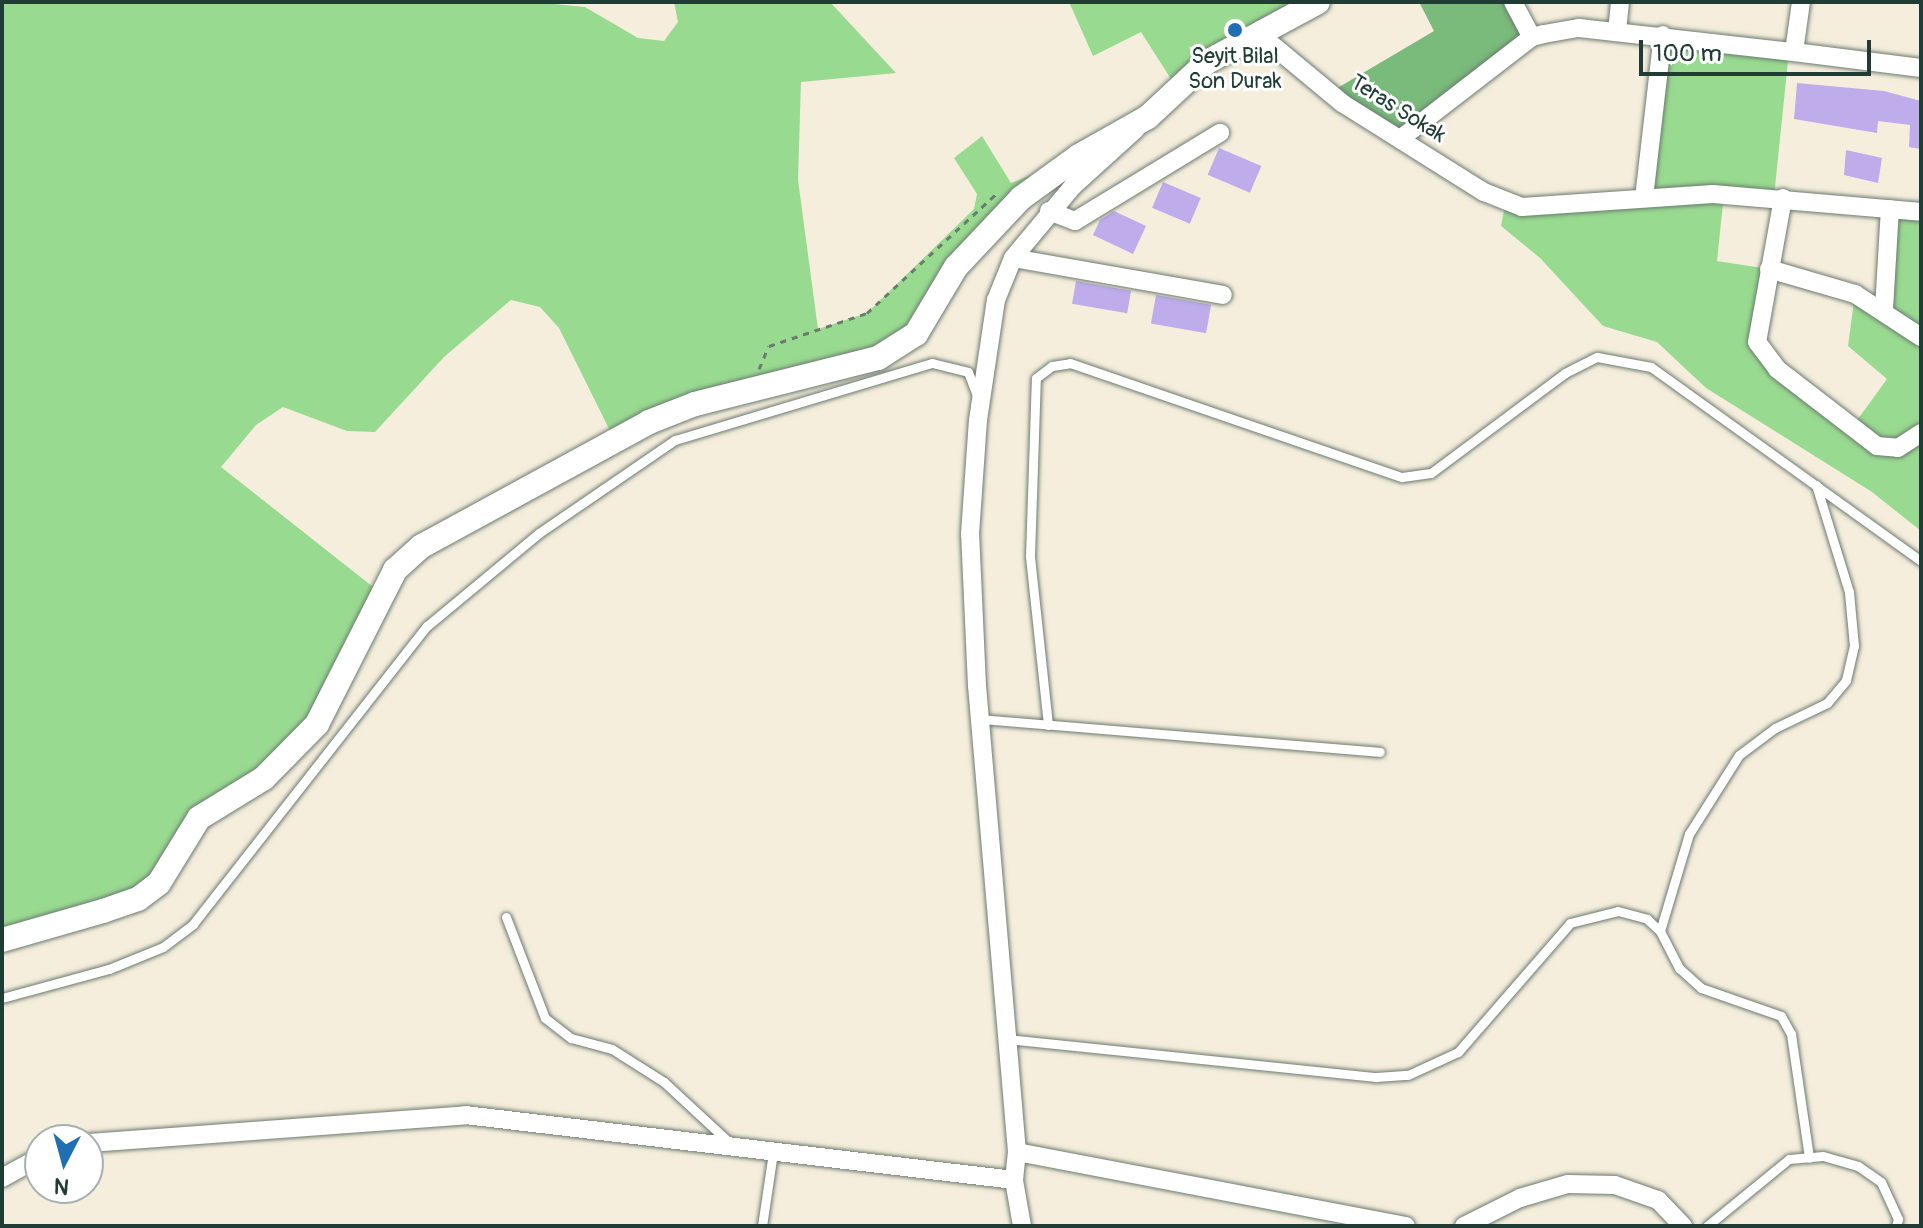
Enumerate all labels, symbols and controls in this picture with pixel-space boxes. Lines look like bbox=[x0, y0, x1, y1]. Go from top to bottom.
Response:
marker: Seyit Bilal Son Durak bbox=[1226, 21, 1244, 39]
scale bar bbox=[1643, 24, 1875, 74]
text: 100 m bbox=[1653, 39, 1722, 68]
place label: Seyit Bilal Son Durak bbox=[1188, 43, 1282, 94]
street label: Teras Sokak bbox=[1345, 69, 1451, 149]
north arrow bbox=[24, 1124, 104, 1204]
text: N bbox=[53, 1171, 71, 1201]

